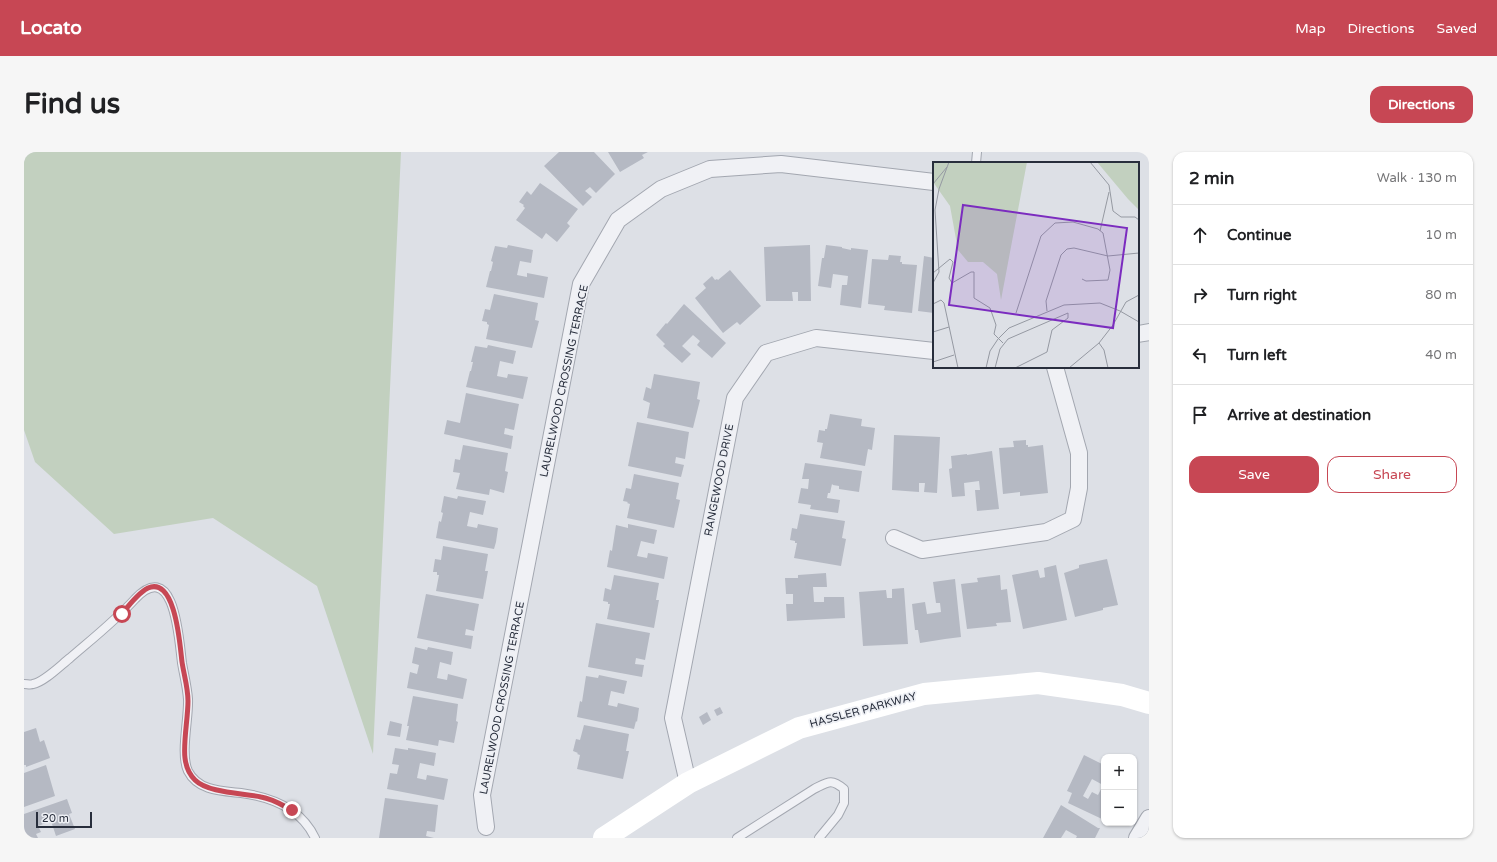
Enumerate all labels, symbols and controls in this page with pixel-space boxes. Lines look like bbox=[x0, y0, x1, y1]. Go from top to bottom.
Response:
text: Locato bbox=[20, 17, 82, 39]
text: Map bbox=[1295, 20, 1326, 37]
text: Directions bbox=[1348, 20, 1415, 37]
text: Saved bbox=[1437, 20, 1477, 37]
button: Directions bbox=[1370, 86, 1473, 123]
text: Find us bbox=[24, 87, 120, 121]
inset map bbox=[933, 162, 1139, 368]
text: 2 min bbox=[1189, 168, 1234, 189]
text: Walk · 130 m bbox=[1377, 170, 1457, 186]
icon: ahead bbox=[1189, 224, 1211, 246]
text: Continue bbox=[1227, 226, 1291, 244]
text: 10 m bbox=[1425, 227, 1457, 243]
street label: LAURELWOOD CROSSING TERRACE bbox=[537, 284, 591, 478]
icon: right bbox=[1189, 284, 1211, 306]
text: Turn right bbox=[1227, 286, 1297, 304]
text: 80 m bbox=[1425, 287, 1457, 303]
icon: left bbox=[1189, 344, 1211, 366]
text: Turn left bbox=[1227, 346, 1287, 364]
text: 40 m bbox=[1425, 347, 1457, 363]
icon: arrive bbox=[1189, 404, 1211, 426]
text: Arrive at destination bbox=[1227, 406, 1371, 424]
street label: RANGEWOOD DRIVE bbox=[702, 423, 736, 537]
button: Save bbox=[1189, 456, 1319, 493]
button: Share bbox=[1327, 456, 1457, 493]
street label: LAURELWOOD CROSSING TERRACE bbox=[477, 600, 527, 796]
route start bbox=[113, 605, 131, 623]
street label: HASSLER PARKWAY bbox=[808, 689, 918, 731]
map controls bbox=[1101, 754, 1137, 826]
button: + bbox=[1101, 754, 1137, 790]
button: − bbox=[1101, 790, 1137, 826]
route end bbox=[283, 801, 301, 819]
scale bar bbox=[36, 810, 92, 829]
text: 20 m bbox=[42, 812, 69, 825]

